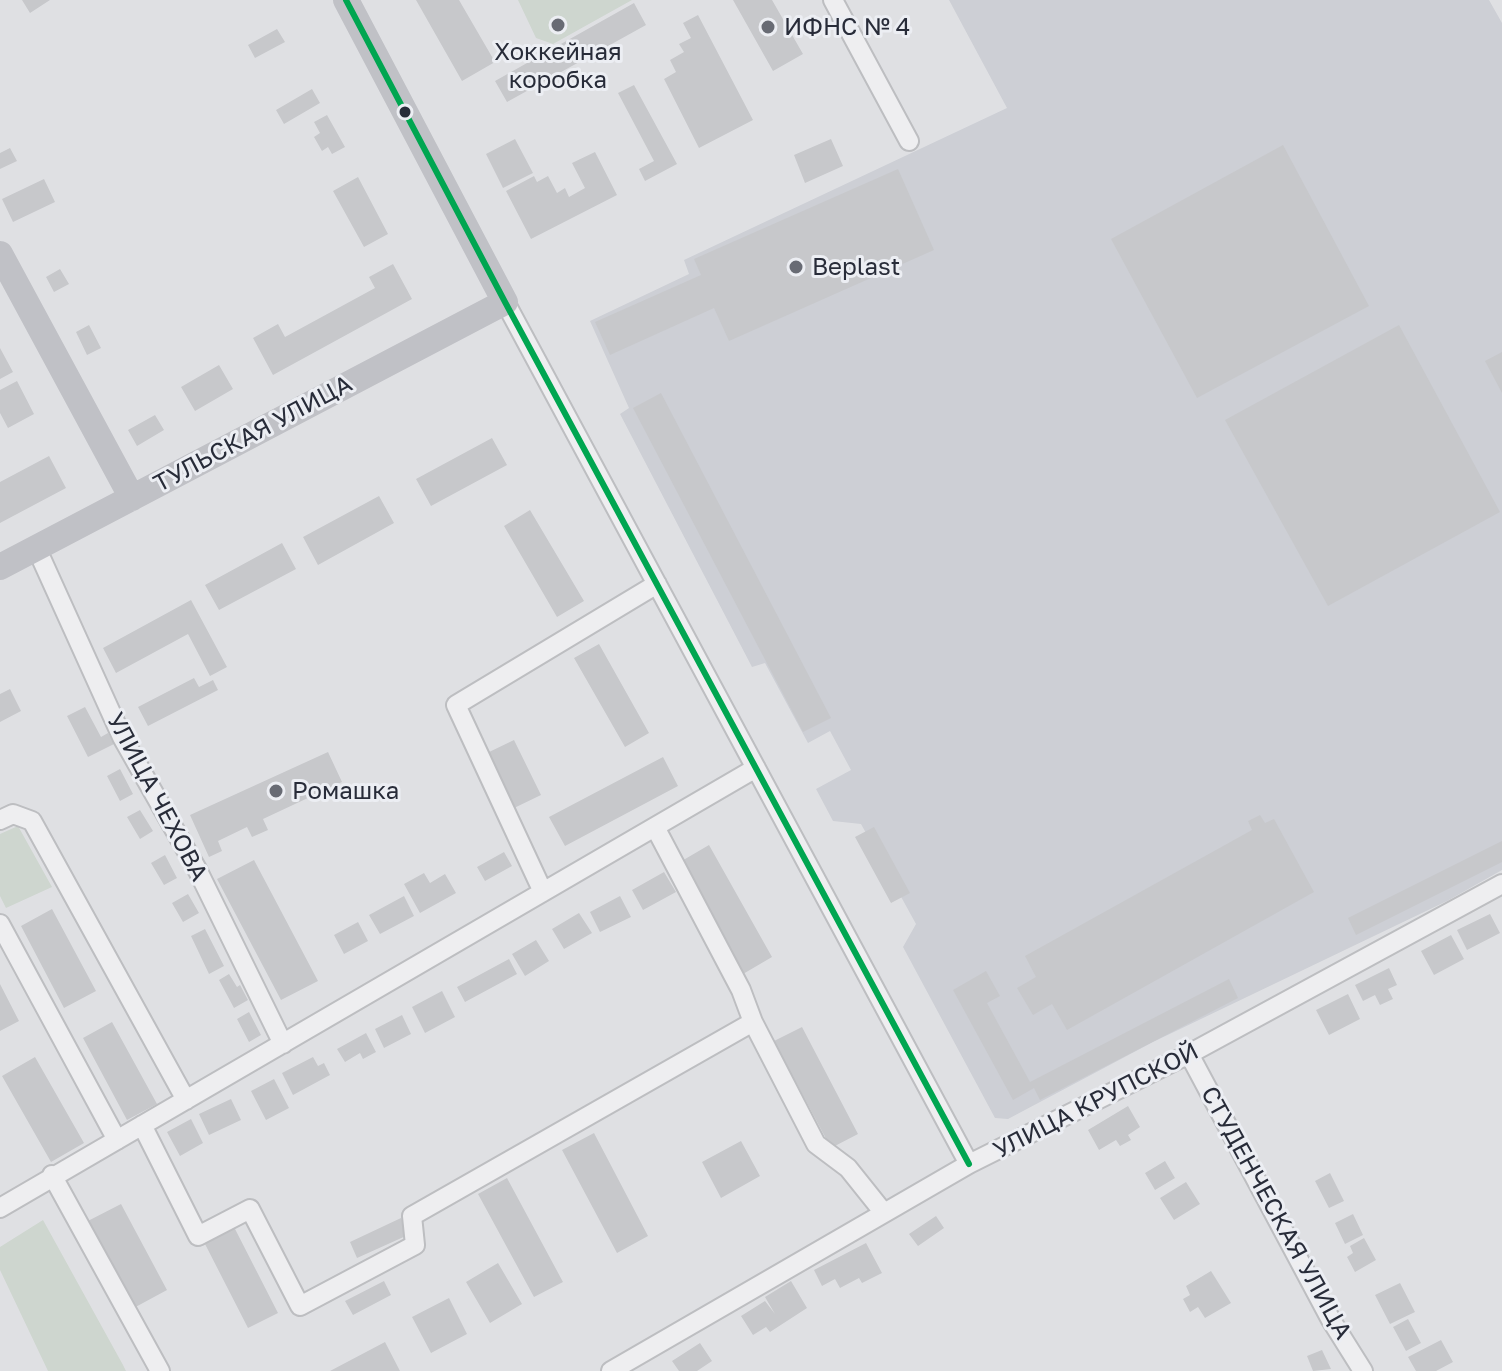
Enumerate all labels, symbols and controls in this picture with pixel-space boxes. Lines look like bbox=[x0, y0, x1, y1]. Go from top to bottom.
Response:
place label: ИФНС № 4 bbox=[784, 13, 910, 41]
marker: Хоккейная коробка bbox=[549, 16, 567, 34]
marker: ИФНС № 4 bbox=[759, 18, 777, 36]
place label: Хоккейная коробка bbox=[494, 38, 622, 94]
unlabelled marker bbox=[397, 104, 413, 120]
place label: Beplast bbox=[812, 253, 900, 281]
marker: Beplast bbox=[787, 258, 805, 276]
street label: ТУЛЬСКАЯ УЛИЦА bbox=[149, 370, 357, 498]
street label: УЛИЦА ЧЕХОВА bbox=[100, 708, 214, 886]
place label: Ромашка bbox=[292, 777, 399, 805]
marker: Ромашка bbox=[267, 782, 285, 800]
street label: УЛИЦА КРУПСКОЙ bbox=[989, 1037, 1203, 1165]
street label: СТУДЕНЧЕСКАЯ УЛИЦА bbox=[1194, 1082, 1358, 1344]

